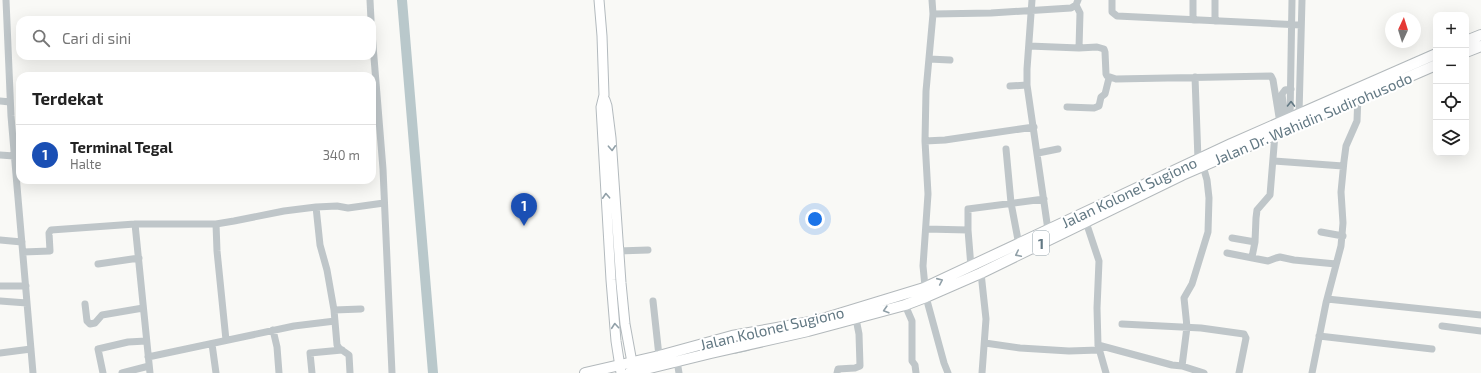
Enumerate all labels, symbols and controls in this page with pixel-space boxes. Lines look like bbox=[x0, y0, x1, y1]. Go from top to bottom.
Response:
north arrow bbox=[1385, 12, 1421, 48]
map controls bbox=[1433, 12, 1469, 156]
button: + bbox=[1433, 12, 1469, 48]
search box bbox=[16, 16, 376, 60]
icon: search bbox=[30, 27, 52, 49]
text: Cari di sini bbox=[62, 29, 131, 47]
button: − bbox=[1433, 48, 1469, 84]
street label: Jalan Dr. Wahidin Sudirohusodo bbox=[1211, 68, 1415, 168]
button: locate bbox=[1433, 84, 1469, 120]
text: Terdekat bbox=[32, 88, 103, 108]
one-way arrow bbox=[1287, 101, 1295, 107]
button: layers bbox=[1433, 120, 1469, 156]
text: Terminal Tegal bbox=[70, 138, 173, 156]
one-way arrow bbox=[607, 145, 616, 151]
text: 1 bbox=[42, 147, 48, 163]
text: 340 m bbox=[323, 147, 360, 163]
street label: Jalan Kolonel Sugiono bbox=[1058, 153, 1200, 231]
text: Halte bbox=[70, 156, 102, 172]
pin: 1 bbox=[511, 193, 537, 226]
one-way arrow bbox=[602, 193, 611, 199]
your location bbox=[805, 209, 825, 229]
road number: 1 bbox=[1033, 231, 1049, 255]
one-way arrow bbox=[1014, 249, 1022, 257]
one-way arrow bbox=[935, 278, 943, 286]
street label: Jalan Kolonel Sugiono bbox=[698, 303, 846, 353]
one-way arrow bbox=[882, 305, 889, 314]
one-way arrow bbox=[610, 323, 619, 329]

